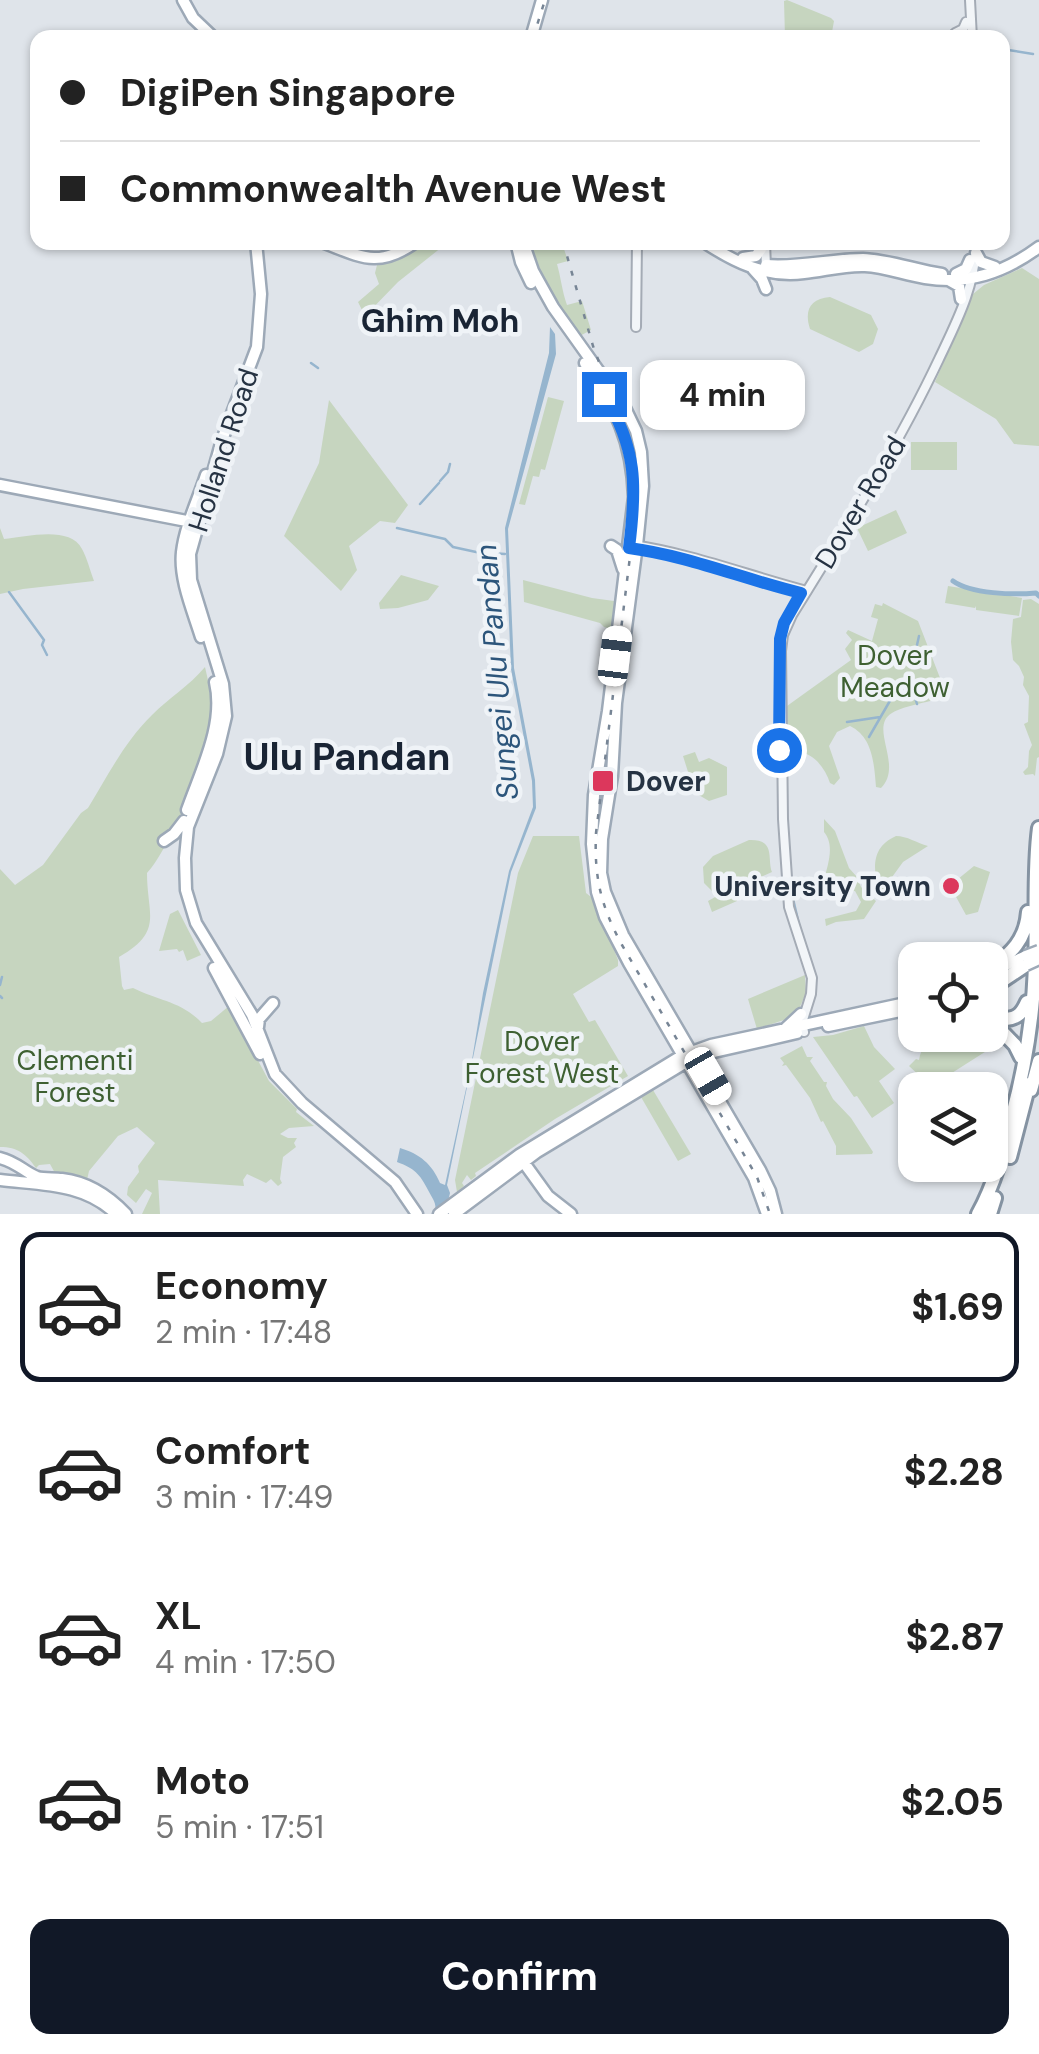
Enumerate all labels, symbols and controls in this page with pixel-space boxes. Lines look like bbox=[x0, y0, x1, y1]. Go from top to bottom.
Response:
text: DigiPen Singapore bbox=[120, 68, 456, 118]
text: Commonwealth Avenue West bbox=[120, 164, 667, 214]
district label: Ghim Moh bbox=[361, 300, 519, 342]
callout: 4 min bbox=[639, 359, 804, 429]
street label: Holland Road bbox=[180, 364, 267, 537]
route end bbox=[582, 372, 627, 417]
text: 4 min bbox=[679, 374, 766, 416]
street label: Dover Road bbox=[806, 429, 914, 575]
water label: Sungei Ulu Pandan bbox=[466, 543, 527, 802]
car bbox=[596, 624, 634, 688]
park label: Dover Meadow bbox=[840, 637, 950, 706]
route start bbox=[757, 728, 802, 773]
district label: Ulu Pandan bbox=[244, 732, 450, 782]
place label: Dover bbox=[626, 763, 706, 800]
marker: Dover bbox=[590, 768, 616, 794]
place label: University Town bbox=[714, 868, 931, 905]
marker: University Town bbox=[940, 875, 962, 897]
map controls bbox=[898, 942, 1008, 1182]
button: locate bbox=[898, 942, 1008, 1052]
park label: Dover Forest West bbox=[465, 1023, 619, 1092]
park label: Clementi Forest bbox=[17, 1042, 133, 1111]
car bbox=[680, 1043, 736, 1109]
button: layers bbox=[898, 1072, 1008, 1182]
text: Economy bbox=[155, 1261, 328, 1311]
icon: car bbox=[35, 1262, 125, 1352]
text: $1.69 bbox=[911, 1282, 1004, 1332]
text: 2 min · 17:48 bbox=[155, 1311, 332, 1353]
text: Comfort bbox=[155, 1426, 311, 1476]
icon: car bbox=[35, 1427, 125, 1517]
text: $2.28 bbox=[904, 1447, 1004, 1497]
text: 3 min · 17:49 bbox=[155, 1476, 333, 1518]
text: XL bbox=[155, 1591, 202, 1641]
icon: car bbox=[35, 1592, 125, 1682]
text: $2.87 bbox=[905, 1612, 1004, 1662]
text: 4 min · 17:50 bbox=[155, 1641, 336, 1683]
text: Moto bbox=[155, 1756, 250, 1806]
icon: car bbox=[35, 1757, 125, 1847]
text: $2.05 bbox=[901, 1777, 1004, 1827]
text: 5 min · 17:51 bbox=[155, 1806, 324, 1848]
button: Confirm bbox=[30, 1919, 1009, 2034]

